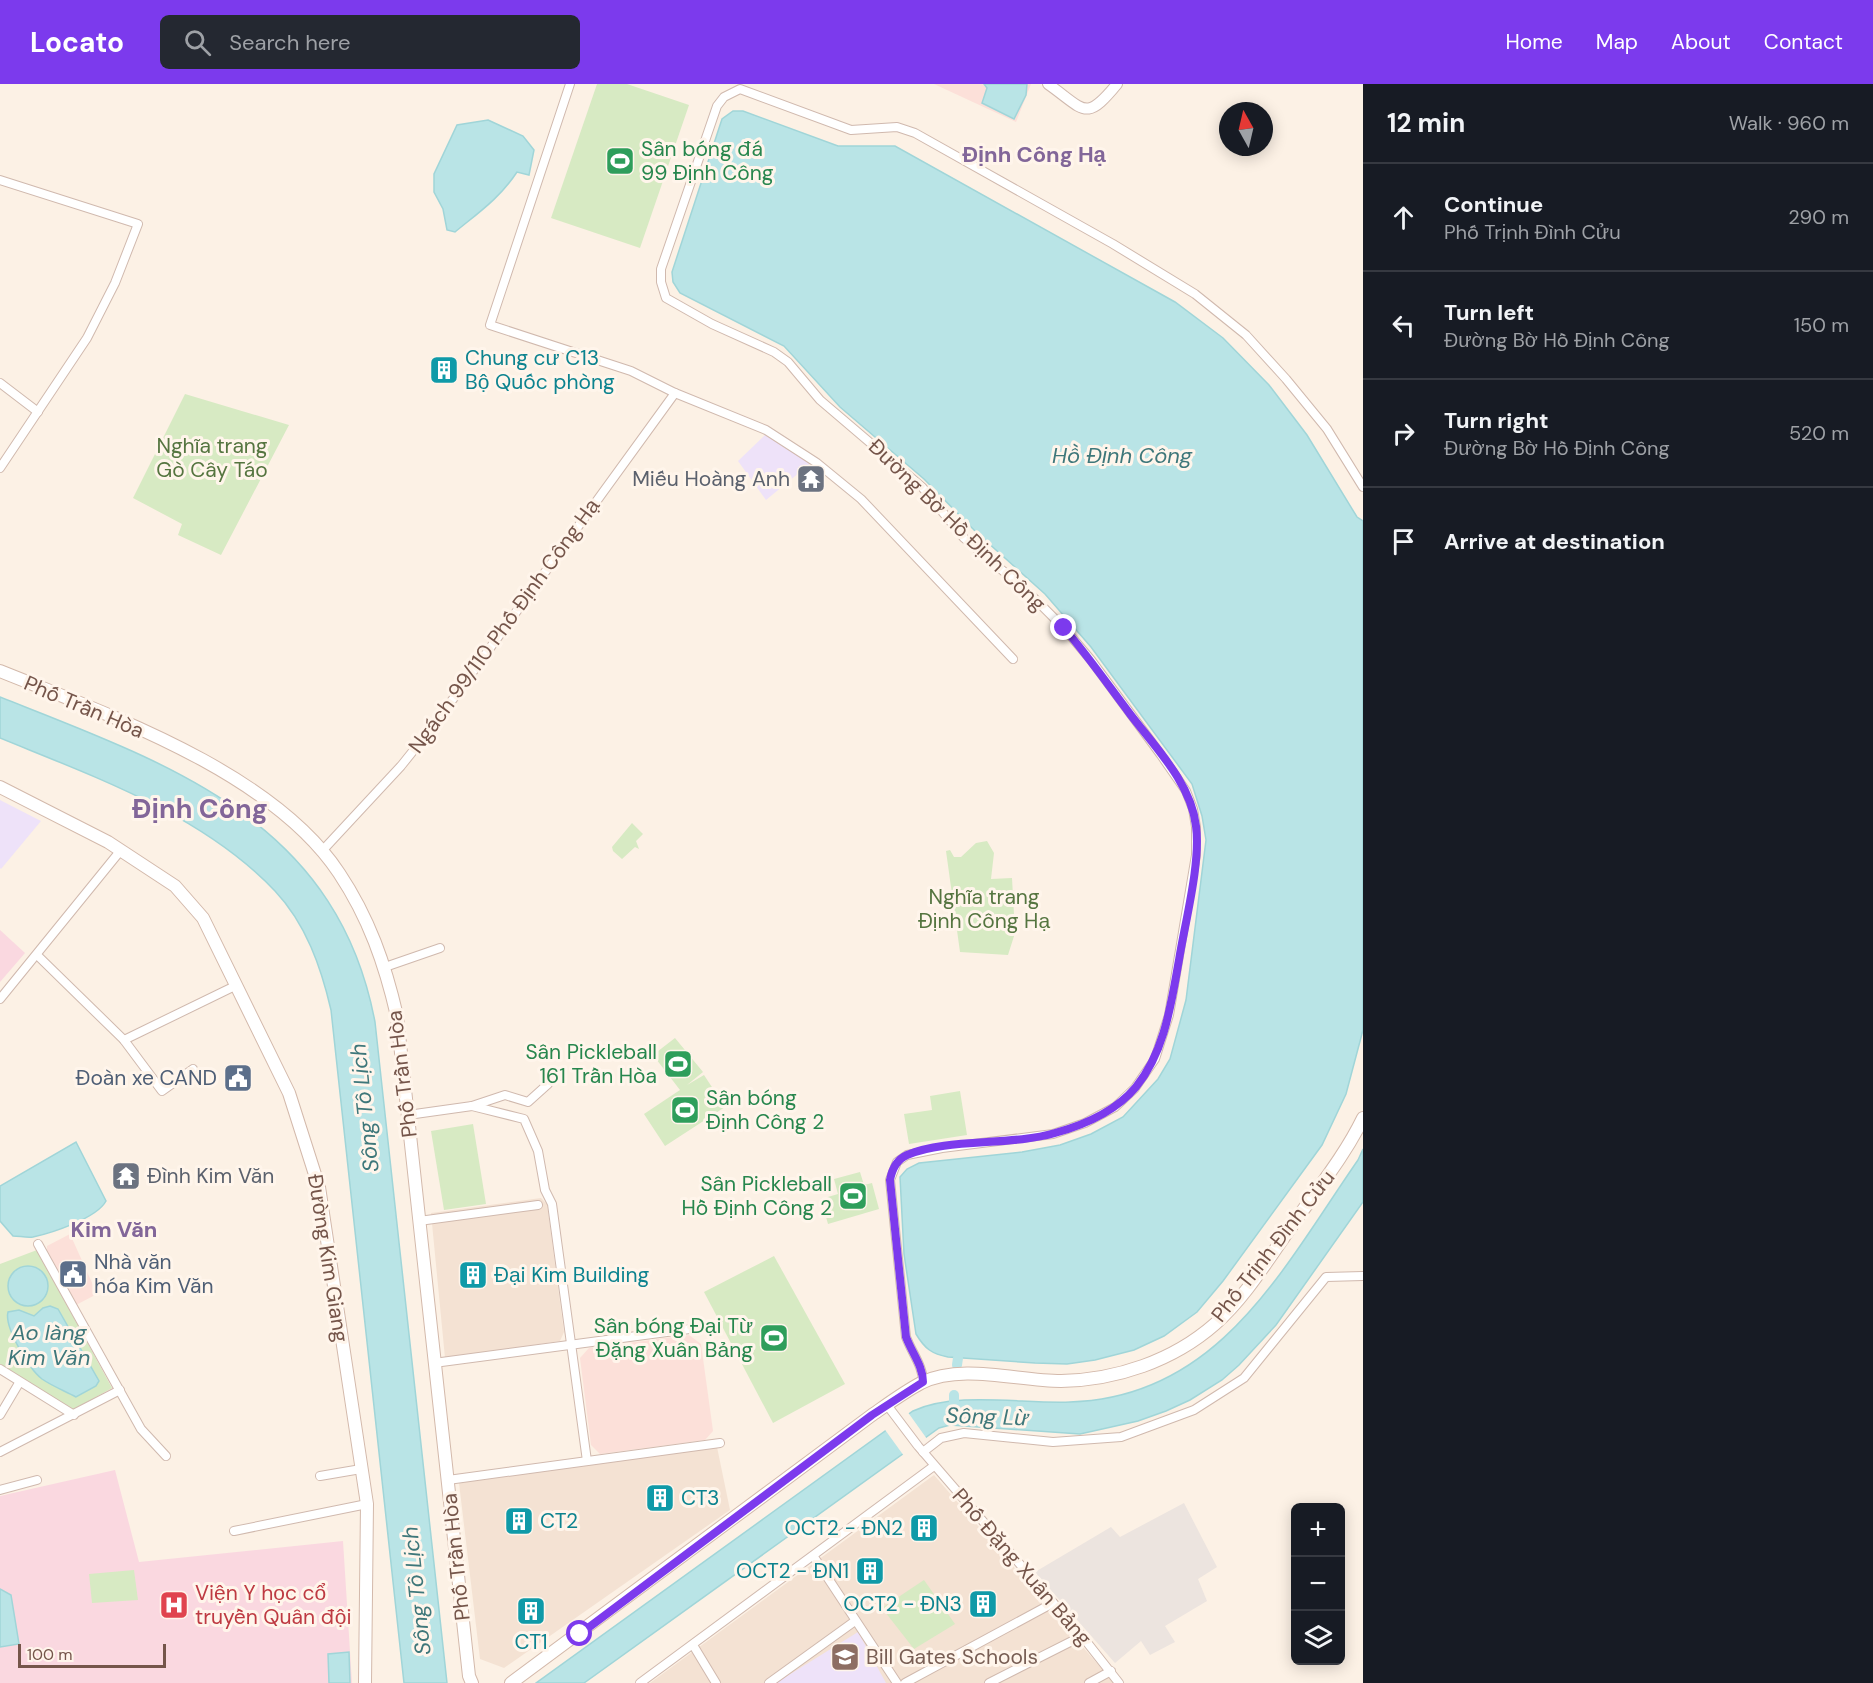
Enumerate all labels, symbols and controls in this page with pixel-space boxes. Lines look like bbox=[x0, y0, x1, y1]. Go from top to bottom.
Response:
search box bbox=[160, 15, 580, 69]
text: Locato bbox=[30, 24, 124, 61]
icon: search bbox=[181, 26, 214, 59]
text: Search here bbox=[229, 28, 351, 57]
text: Home bbox=[1505, 28, 1563, 56]
text: Map bbox=[1596, 28, 1638, 56]
text: About bbox=[1671, 28, 1731, 56]
text: Contact bbox=[1764, 28, 1843, 56]
north arrow bbox=[1219, 102, 1273, 156]
text: 12 min bbox=[1387, 106, 1465, 140]
text: Walk · 960 m bbox=[1729, 110, 1849, 136]
place label: Sân bóng đá 99 Định Công bbox=[641, 135, 774, 187]
district label: Định Công Hạ bbox=[962, 140, 1107, 169]
sports icon: Sân bóng đá 99 Định Công bbox=[604, 145, 636, 177]
text: Continue bbox=[1444, 190, 1543, 219]
icon: ahead bbox=[1387, 201, 1420, 234]
text: 290 m bbox=[1788, 204, 1849, 230]
text: Phố Trịnh Đình Cửu bbox=[1444, 219, 1621, 245]
text: Turn left bbox=[1444, 298, 1534, 327]
icon: left bbox=[1387, 309, 1420, 342]
text: 150 m bbox=[1794, 312, 1849, 338]
text: Đường Bờ Hồ Định Công bbox=[1444, 327, 1670, 353]
place label: Chung cư C13 Bộ Quốc phòng bbox=[465, 344, 615, 396]
building icon: Chung cư C13 Bộ Quốc phòng bbox=[428, 354, 460, 386]
text: Turn right bbox=[1444, 406, 1549, 435]
icon: right bbox=[1387, 417, 1420, 450]
text: 520 m bbox=[1789, 420, 1849, 446]
park label: Nghĩa trang Gò Cây Táo bbox=[156, 432, 268, 484]
street label: Đường Bờ Hồ Định Công bbox=[862, 433, 1052, 618]
text: Đường Bờ Hồ Định Công bbox=[1444, 435, 1670, 461]
water label: Hồ Định Công bbox=[1052, 441, 1193, 470]
temple icon: Miếu Hoàng Anh bbox=[795, 463, 827, 495]
place label: Miếu Hoàng Anh bbox=[632, 465, 790, 493]
street label: Ngách 99/110 Phố Định Công Hạ bbox=[402, 493, 606, 759]
icon: arrive bbox=[1387, 525, 1420, 558]
text: Arrive at destination bbox=[1444, 527, 1665, 556]
route end bbox=[1050, 614, 1076, 640]
street label: Phố Trần Hòa bbox=[20, 669, 148, 745]
district label: Định Công bbox=[132, 791, 268, 826]
park label: Nghĩa trang Định Công Hạ bbox=[918, 883, 1050, 935]
street label: Phố Trần Hòa bbox=[380, 1009, 424, 1139]
place label: Sân Pickleball 161 Trần Hòa bbox=[525, 1038, 657, 1090]
water label: Sông Tô Lịch bbox=[343, 1042, 386, 1174]
sports icon: Sân Pickleball 161 Trần Hòa bbox=[662, 1048, 694, 1080]
public building icon: Đoàn xe CAND bbox=[222, 1062, 254, 1094]
place label: Đoàn xe CAND bbox=[76, 1064, 217, 1092]
place label: Sân bóng Định Công 2 bbox=[706, 1084, 824, 1136]
sports icon: Sân bóng Định Công 2 bbox=[669, 1094, 701, 1126]
temple icon: Đình Kim Văn bbox=[110, 1160, 142, 1192]
place label: Đình Kim Văn bbox=[147, 1162, 274, 1190]
street label: Phố Trịnh Đình Cửu bbox=[1205, 1164, 1341, 1328]
place label: Sân Pickleball Hồ Định Công 2 bbox=[681, 1170, 832, 1222]
street label: Đường Kim Giang bbox=[301, 1172, 355, 1344]
sports icon: Sân Pickleball Hồ Định Công 2 bbox=[837, 1180, 869, 1212]
district label: Kim Văn bbox=[71, 1215, 157, 1244]
place label: Nhà văn hóa Kim Văn bbox=[94, 1248, 214, 1300]
public building icon: Nhà văn hóa Kim Văn bbox=[57, 1258, 89, 1290]
building icon: Đại Kim Building bbox=[457, 1259, 489, 1291]
place label: Đại Kim Building bbox=[494, 1261, 649, 1289]
place label: Sân bóng Đại Từ Đặng Xuân Bảng bbox=[594, 1312, 753, 1364]
water label: Ao làng Kim Văn bbox=[8, 1318, 90, 1372]
sports icon: Sân bóng Đại Từ Đặng Xuân Bảng bbox=[758, 1322, 790, 1354]
water label: Sông Lừ bbox=[945, 1401, 1031, 1433]
building icon: CT3 bbox=[644, 1482, 676, 1514]
street label: Phố Đặng Xuân Bảng bbox=[946, 1482, 1098, 1652]
place label: CT3 bbox=[681, 1484, 719, 1512]
street label: Phố Trần Hòa bbox=[435, 1492, 477, 1622]
map controls bbox=[1291, 1503, 1345, 1665]
button: + bbox=[1291, 1503, 1345, 1557]
building icon: CT2 bbox=[503, 1505, 535, 1537]
place label: CT2 bbox=[540, 1507, 578, 1535]
building icon: OCT2 - ĐN2 bbox=[908, 1512, 940, 1544]
place label: OCT2 - ĐN2 bbox=[785, 1514, 903, 1542]
water label: Sông Tô Lịch bbox=[395, 1525, 438, 1657]
building icon: OCT2 - ĐN1 bbox=[854, 1555, 886, 1587]
place label: OCT2 - ĐN1 bbox=[736, 1557, 849, 1585]
button: − bbox=[1291, 1557, 1345, 1611]
place label: Viện Y học cổ truyền Quân đội bbox=[195, 1579, 352, 1631]
building icon: OCT2 - ĐN3 bbox=[967, 1588, 999, 1620]
hospital icon: Viện Y học cổ truyền Quân đội bbox=[158, 1589, 190, 1621]
place label: OCT2 - ĐN3 bbox=[843, 1590, 962, 1618]
building icon: CT1 bbox=[515, 1595, 547, 1627]
button: layers bbox=[1291, 1611, 1345, 1665]
route start bbox=[566, 1620, 592, 1646]
place label: CT1 bbox=[514, 1628, 548, 1656]
scale bar bbox=[18, 1641, 166, 1668]
school or university icon: Bill Gates Schools bbox=[829, 1641, 861, 1673]
place label: Bill Gates Schools bbox=[866, 1643, 1038, 1671]
text: 100 m bbox=[27, 1644, 72, 1665]

